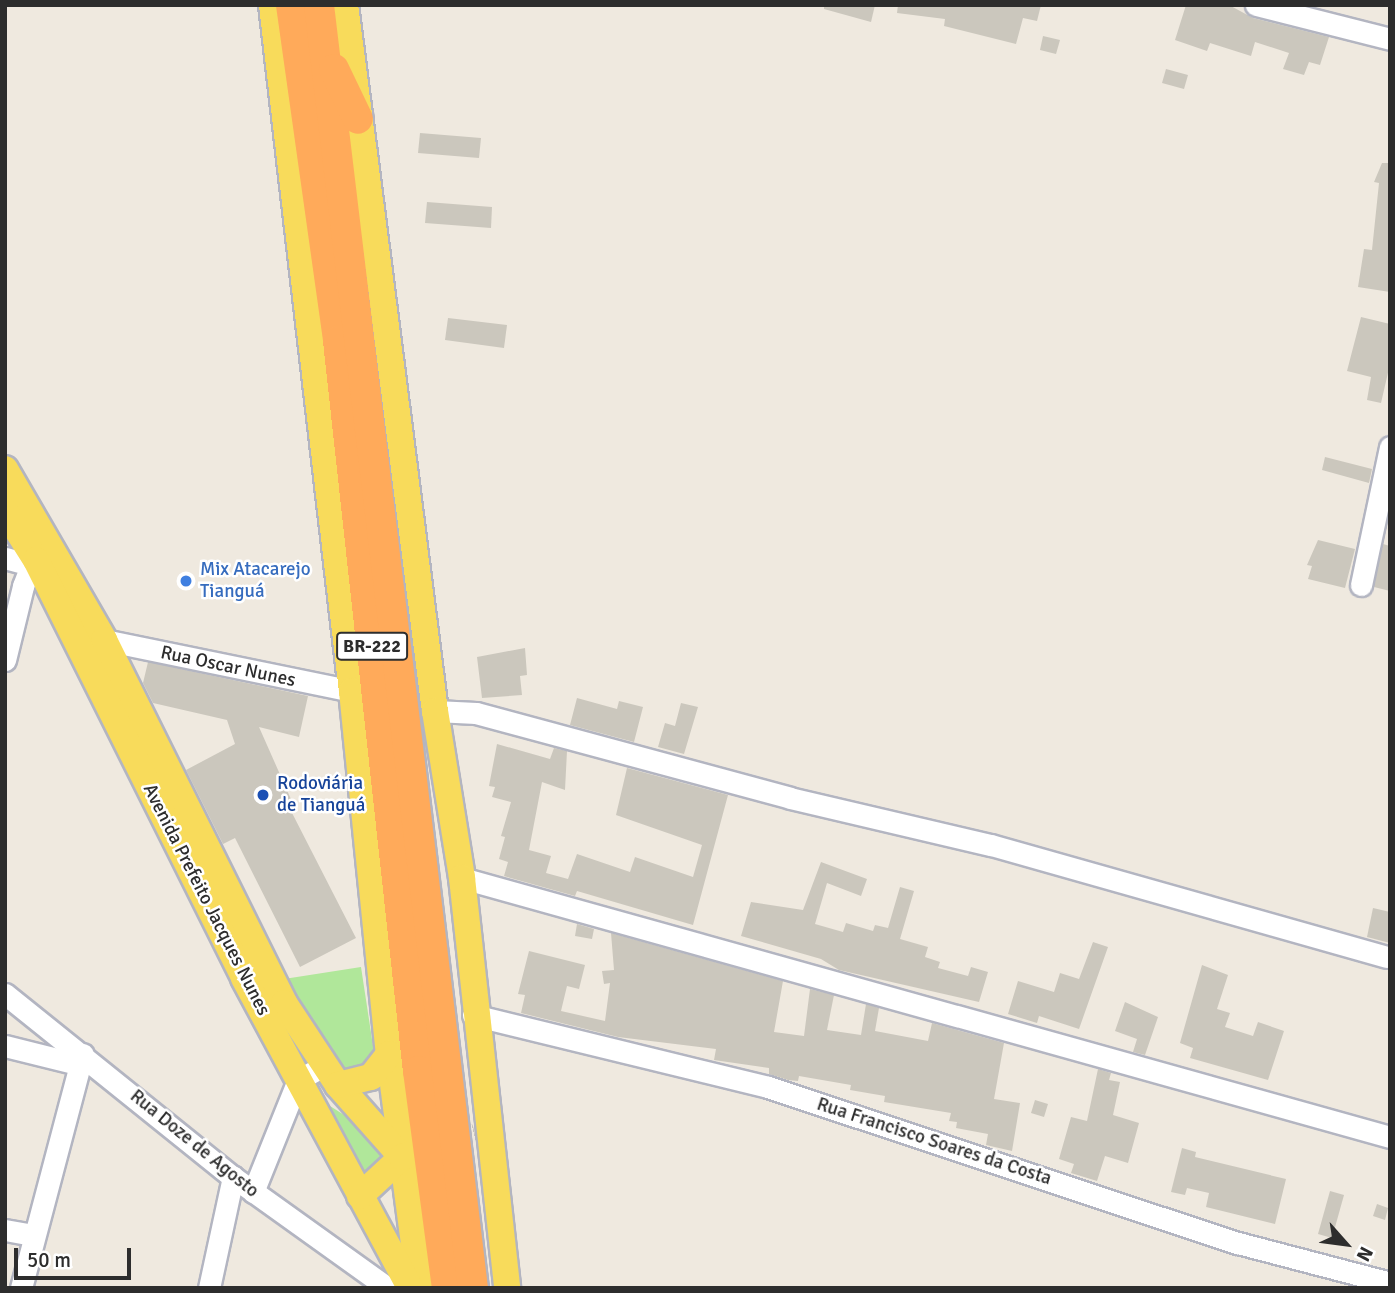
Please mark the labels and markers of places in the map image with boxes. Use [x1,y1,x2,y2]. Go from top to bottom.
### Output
place label: Mix Atacarejo Tianguá [200,559,311,603]
marker: Mix Atacarejo Tianguá [178,573,194,589]
place label: Rodoviária de Tianguá [277,773,365,817]
marker: Rodoviária de Tianguá [255,787,271,803]

